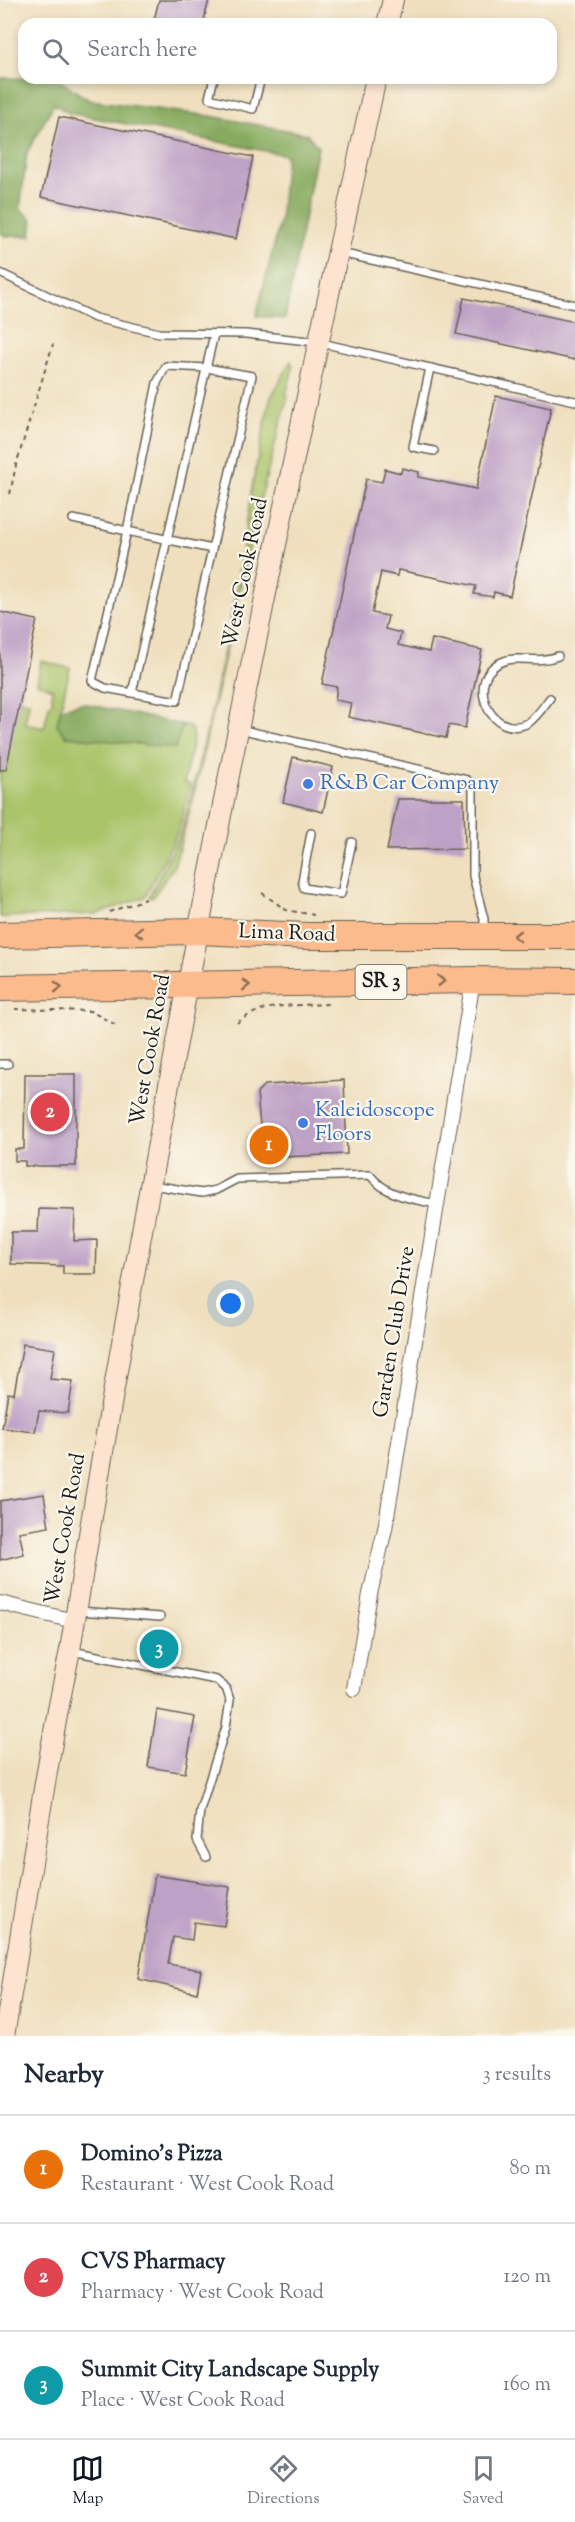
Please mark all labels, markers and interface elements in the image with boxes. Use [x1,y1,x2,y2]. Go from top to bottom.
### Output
search box [18,18,557,84]
icon: search [39,35,72,68]
text: Search here [87,35,197,67]
street label: West Cook Road [215,495,277,651]
place label: R&B Car Company [320,769,500,799]
marker: R&B Car Company [301,777,315,791]
street label: Lima Road [238,917,336,951]
one-way arrow [135,926,144,939]
one-way arrow [512,930,521,942]
road number: SR 3 [356,965,406,999]
street label: West Cook Road [123,972,179,1128]
one-way arrow [436,975,445,987]
one-way arrow [242,979,251,991]
one-way arrow [54,980,63,993]
pin: 2 [31,1090,70,1134]
place label: Kaleidoscope Floors [315,1096,435,1150]
marker: Kaleidoscope Floors [296,1116,310,1130]
pin: 1 [250,1122,288,1168]
street label: Garden Club Drive [367,1244,423,1420]
your location [216,1289,245,1318]
street label: West Cook Road [38,1451,94,1607]
pin: 3 [140,1626,178,1672]
text: Nearby [24,2057,104,2094]
text: 3 results [482,2061,551,2090]
text: Domino's Pizza [81,2139,223,2171]
text: 1 [40,2155,47,2184]
text: 80 m [510,2155,551,2184]
text: Restaurant · West Cook Road [81,2171,334,2200]
text: CVS Pharmacy [81,2247,225,2279]
text: 2 [39,2263,48,2292]
text: 120 m [503,2263,551,2292]
text: Pharmacy · West Cook Road [81,2279,324,2308]
text: Summit City Landscape Supply [81,2355,379,2387]
text: 3 [39,2371,48,2400]
text: 160 m [503,2371,551,2400]
text: Place · West Cook Road [81,2387,285,2416]
tab: Map [71,2452,104,2511]
tab: Directions [247,2452,320,2511]
tab: Saved [462,2452,504,2511]

